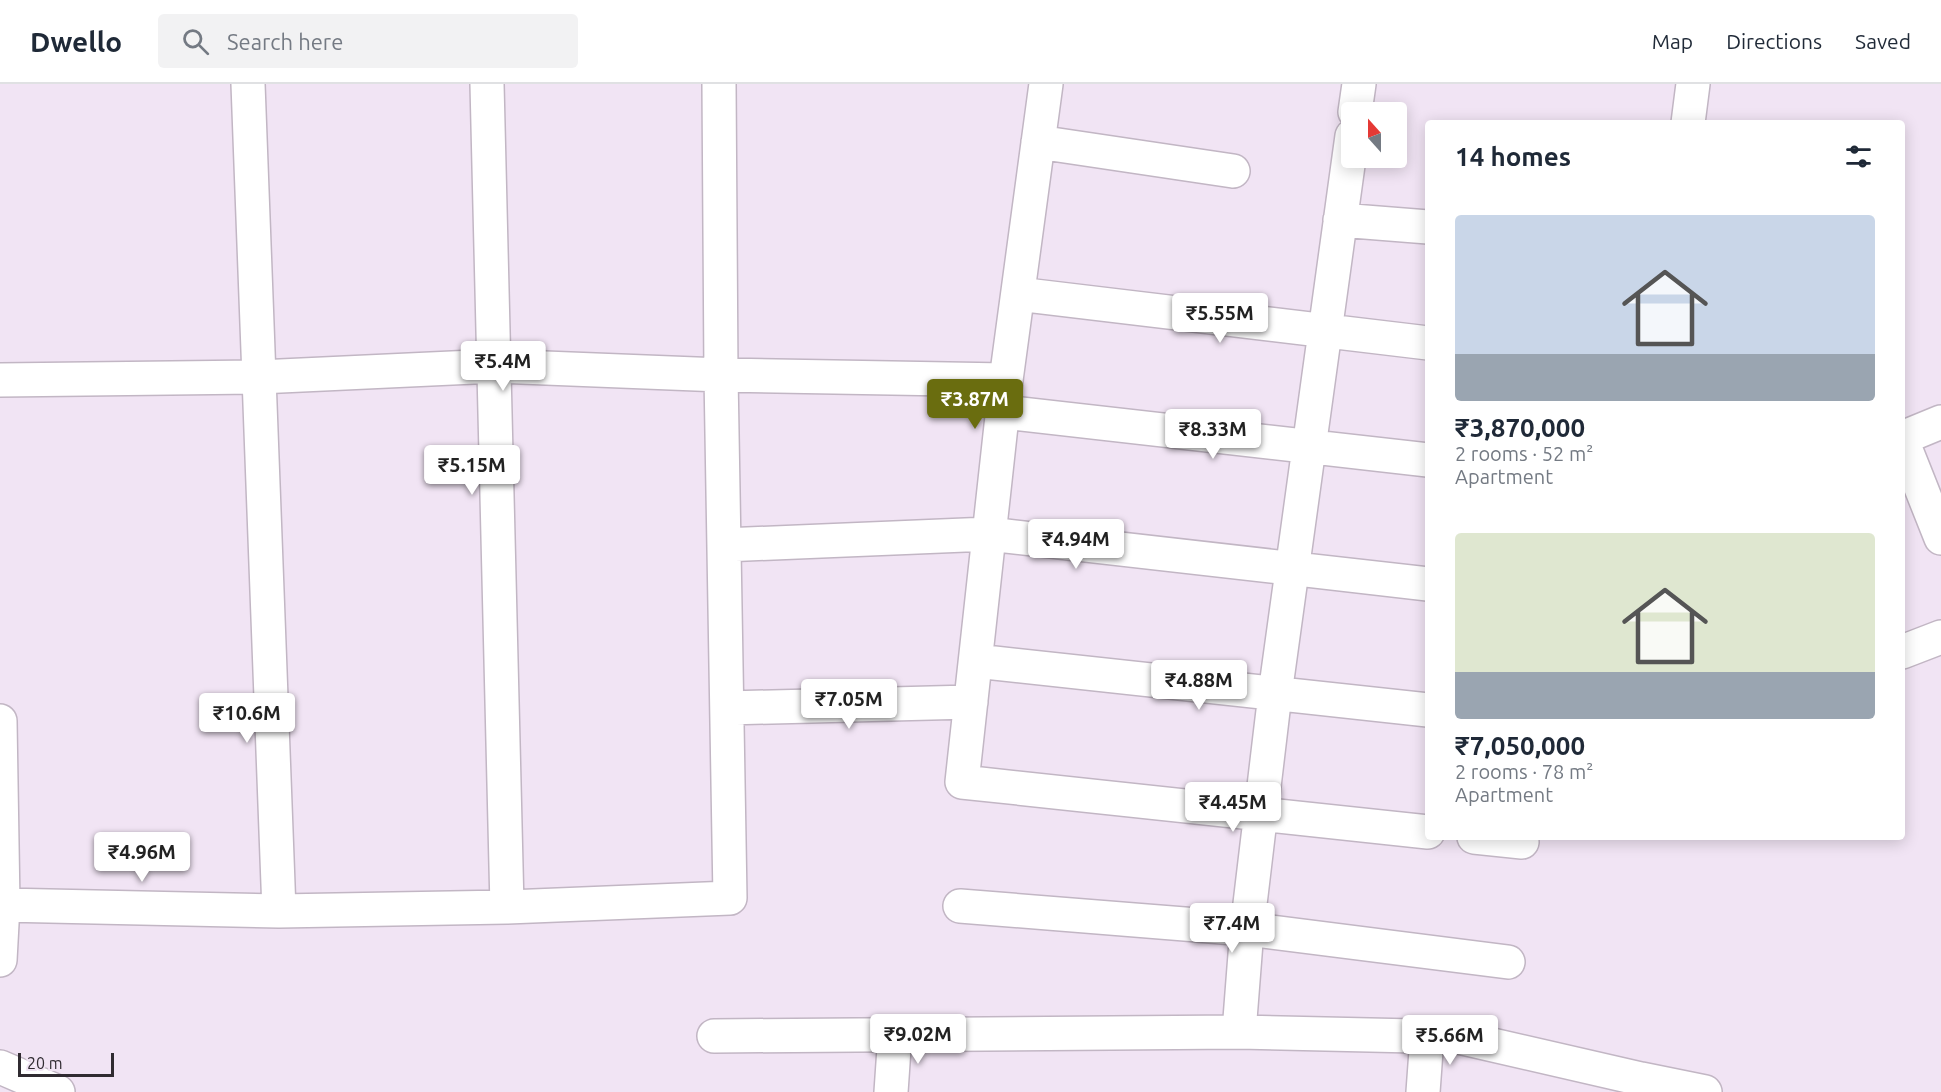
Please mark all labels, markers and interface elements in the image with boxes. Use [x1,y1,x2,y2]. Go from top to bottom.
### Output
search box [158,14,578,68]
icon: search [179,25,212,58]
text: Dwello [30,26,122,57]
text: Search here [227,29,343,54]
text: Map [1652,29,1693,53]
text: Directions [1726,29,1822,53]
text: Saved [1855,29,1911,53]
north arrow [1341,102,1407,168]
map controls [1341,102,1407,168]
icon: filters [1842,140,1875,173]
text: 14 homes [1455,142,1571,171]
icon: home [1611,254,1719,362]
pin: ₹5.55M [1171,293,1269,344]
text: ₹5.55M [1186,301,1254,324]
pin: ₹5.4M [461,341,545,392]
text: ₹5.4M [475,349,531,372]
pin: ₹3.87M [926,379,1024,430]
text: ₹3.87M [941,387,1009,410]
pin: ₹8.33M [1164,409,1262,460]
text: ₹3,870,000 [1455,413,1585,442]
text: ₹8.33M [1179,417,1247,440]
text: 2 rooms · 52 m² [1455,442,1593,465]
pin: ₹5.15M [423,445,521,496]
text: ₹5.15M [438,453,506,476]
text: Apartment [1455,465,1553,488]
pin: ₹4.94M [1027,519,1125,570]
text: ₹4.94M [1042,527,1110,550]
icon: home [1611,572,1719,680]
pin: ₹4.88M [1150,660,1248,711]
text: ₹4.88M [1165,668,1233,691]
pin: ₹7.05M [800,679,898,730]
text: ₹7.05M [815,687,883,710]
pin: ₹10.6M [198,693,296,744]
text: ₹10.6M [213,701,281,724]
text: ₹7,050,000 [1455,731,1585,760]
text: 2 rooms · 78 m² [1455,760,1593,783]
pin: ₹4.45M [1184,782,1282,833]
text: Apartment [1455,783,1553,806]
text: ₹4.45M [1199,790,1267,813]
pin: ₹4.96M [93,832,191,883]
text: ₹4.96M [108,840,176,863]
pin: ₹7.4M [1190,903,1274,954]
text: ₹7.4M [1204,911,1260,934]
pin: ₹9.02M [869,1014,967,1065]
pin: ₹5.66M [1401,1015,1499,1066]
text: ₹9.02M [884,1022,952,1045]
text: ₹5.66M [1416,1023,1484,1046]
scale bar [18,1050,114,1078]
text: 20 m [27,1054,63,1072]

